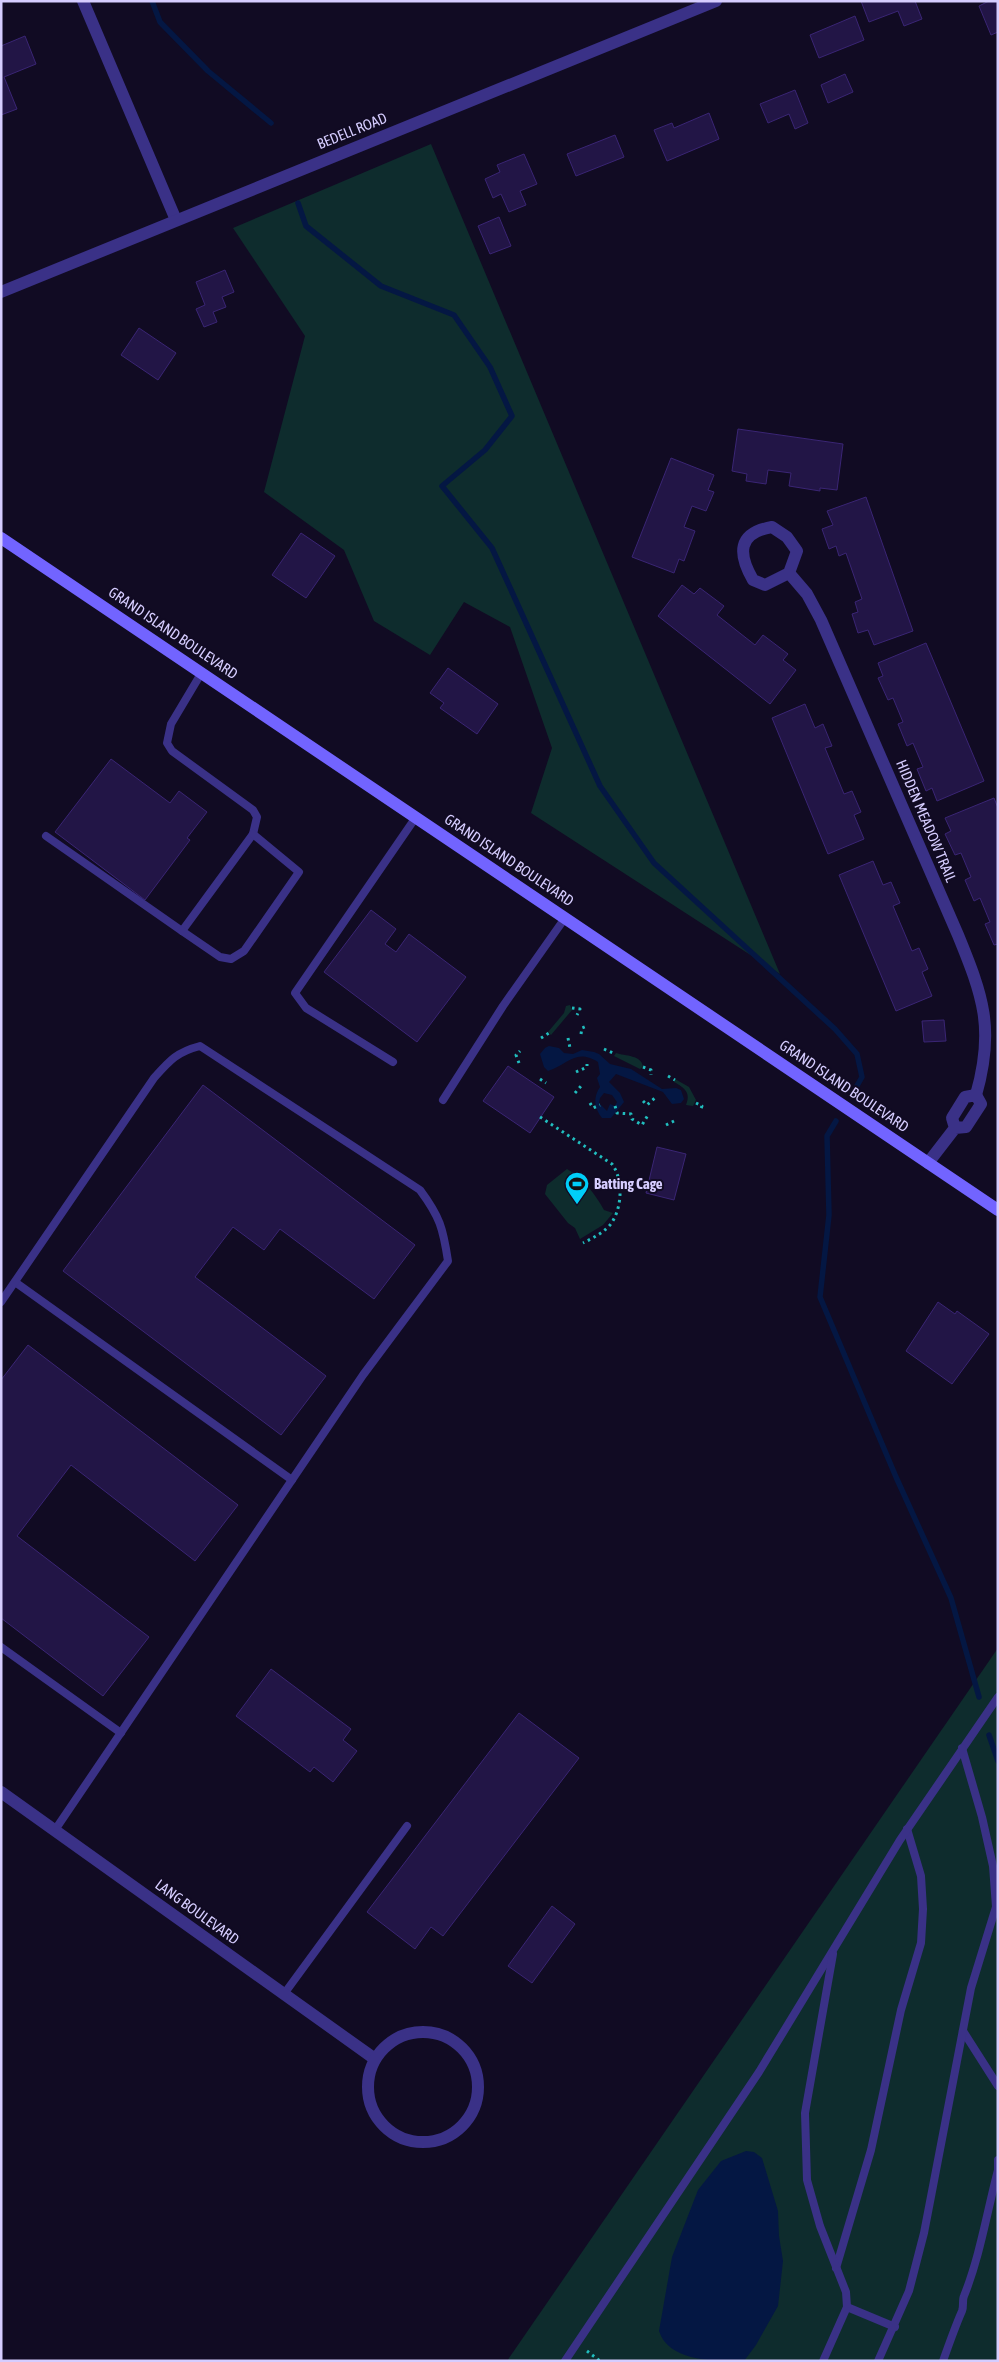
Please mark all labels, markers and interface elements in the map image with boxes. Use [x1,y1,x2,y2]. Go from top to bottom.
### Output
street label: BEDELL ROAD [314,109,389,152]
street label: GRAND ISLAND BOULEVARD [106,583,241,682]
street label: HIDDEN MEADOW TRAIL [893,757,960,885]
street label: GRAND ISLAND BOULEVARD [442,810,577,909]
street label: GRAND ISLAND BOULEVARD [777,1036,912,1135]
sports icon: Batting Cage [564,1171,590,1205]
place label: Batting Cage [594,1175,663,1192]
street label: LANG BOULEVARD [152,1876,242,1948]

